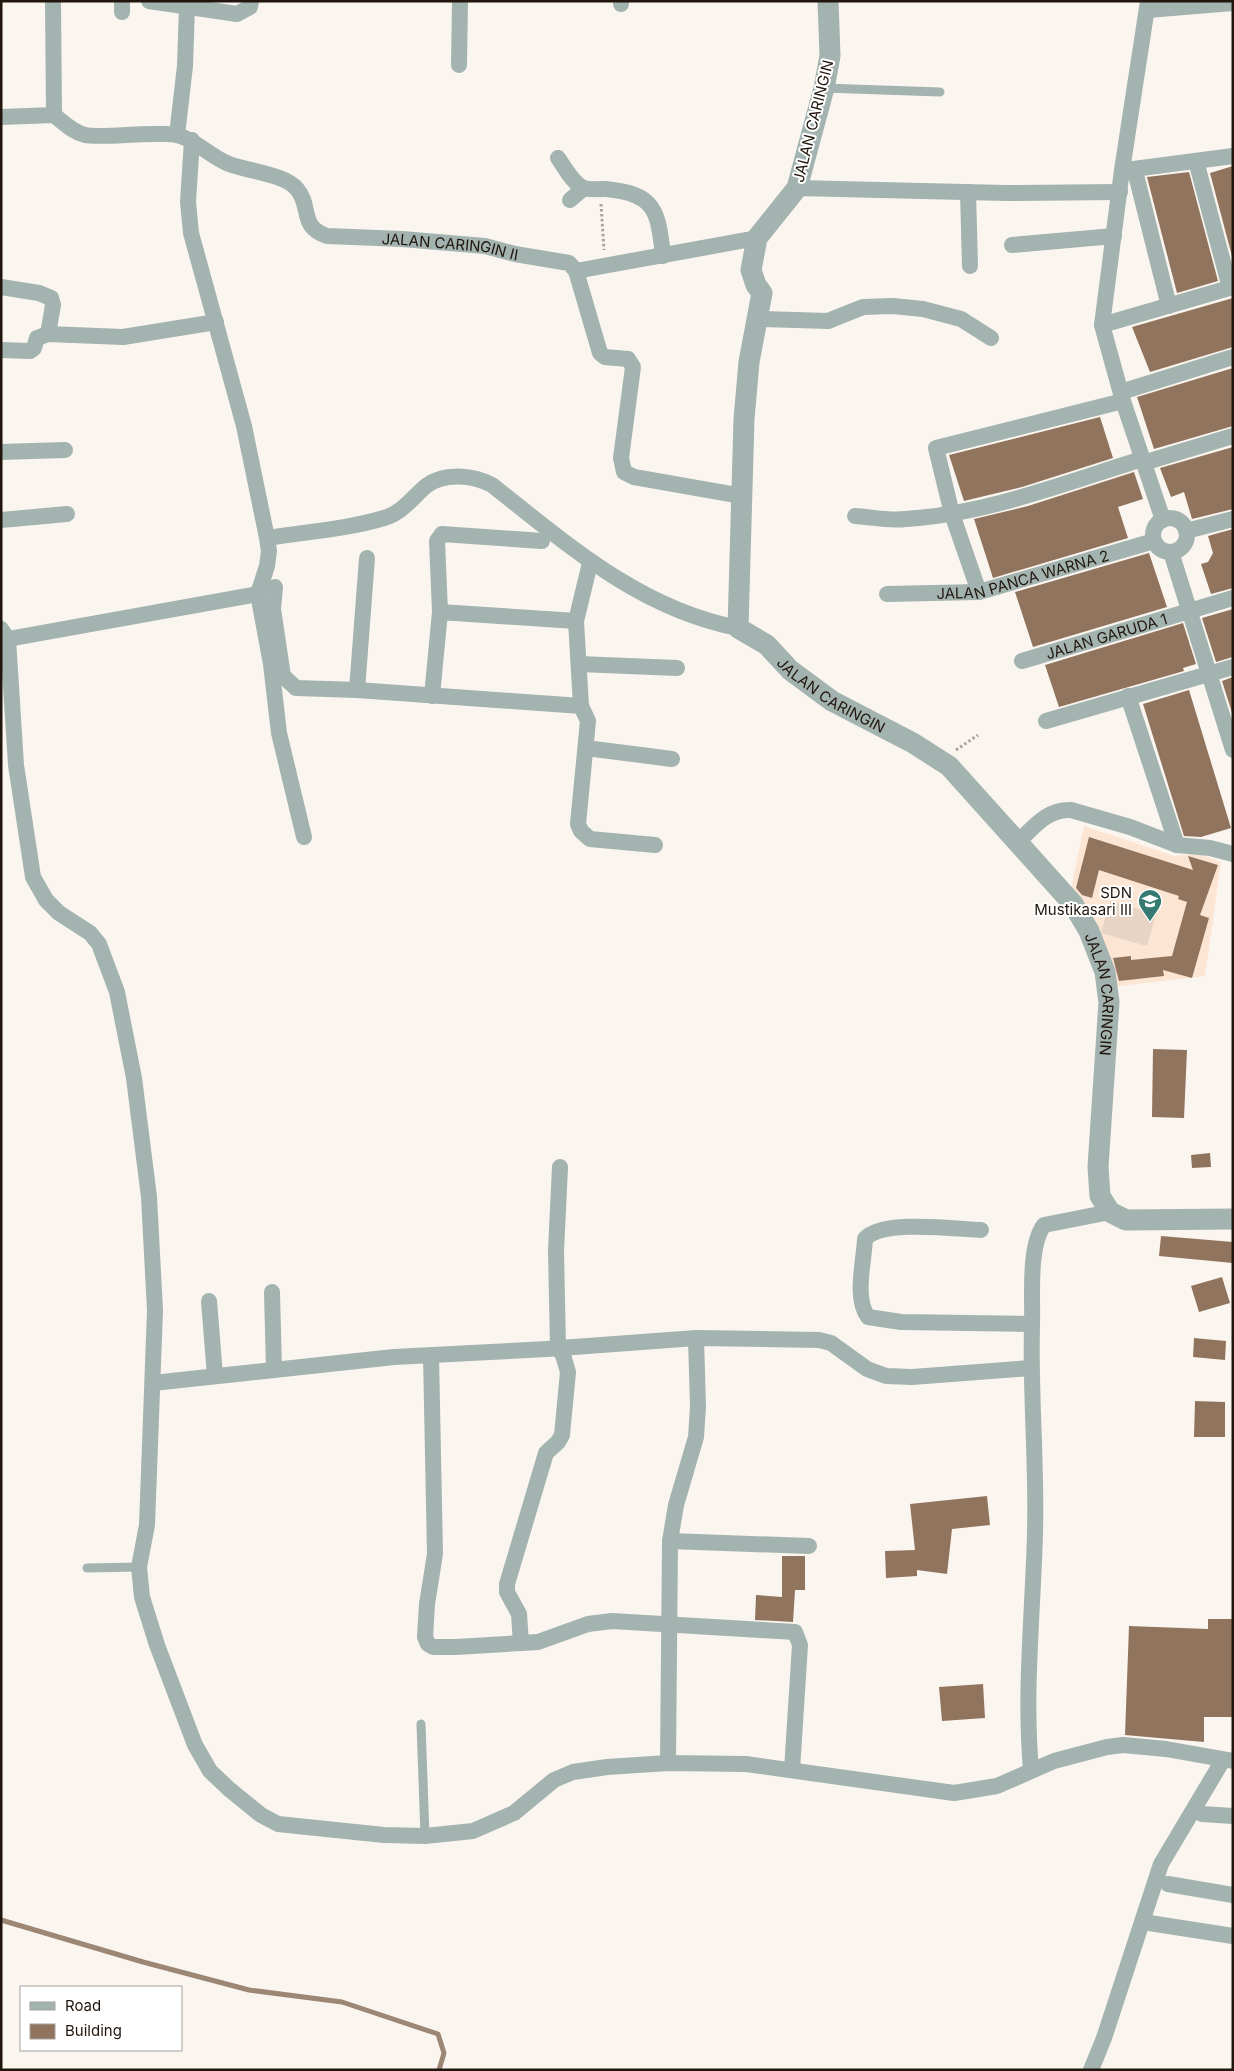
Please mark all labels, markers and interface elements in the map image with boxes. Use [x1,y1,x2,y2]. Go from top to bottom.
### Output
street label: JALAN CARINGIN [789,58,837,184]
street label: JALAN CARINGIN II [381,229,520,264]
street label: JALAN PANCA WARNA 2 [936,545,1111,603]
street label: JALAN GARUDA 1 [1043,609,1169,663]
street label: JALAN CARINGIN [773,653,889,737]
place label: SDN Mustikasari III [1034,883,1132,919]
school or university icon: SDN Mustikasari III [1137,888,1163,922]
street label: JALAN CARINGIN [1081,930,1119,1056]
legend [20,1986,182,2051]
text: Road [65,1996,101,2015]
text: Building [65,2021,122,2040]

